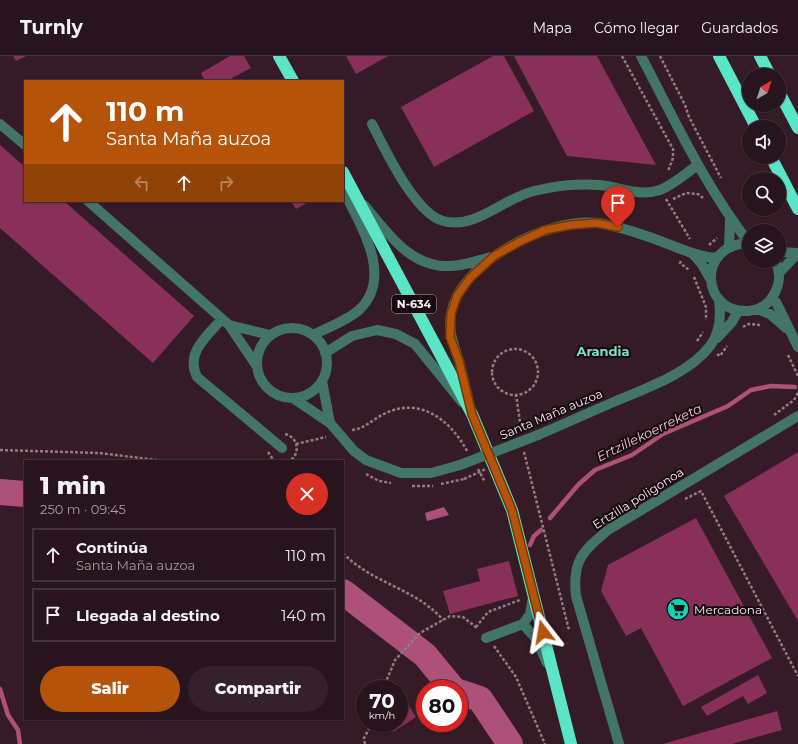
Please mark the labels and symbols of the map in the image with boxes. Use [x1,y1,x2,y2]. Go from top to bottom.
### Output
north arrow [742,68,786,112]
pin [601,186,635,227]
road number: N-634 [392,295,436,313]
district label: Arandia [575,343,630,359]
street label: Santa Maña auzoa [497,386,605,442]
water label: Ertzillekoerreketa [594,400,704,464]
street label: Ertzilla poligonoa [590,464,686,532]
supermarket icon: Mercadona [665,596,691,622]
place label: Mercadona [694,602,762,617]
position arrow [522,611,564,653]
speed limit sign: 80 [416,680,468,732]

